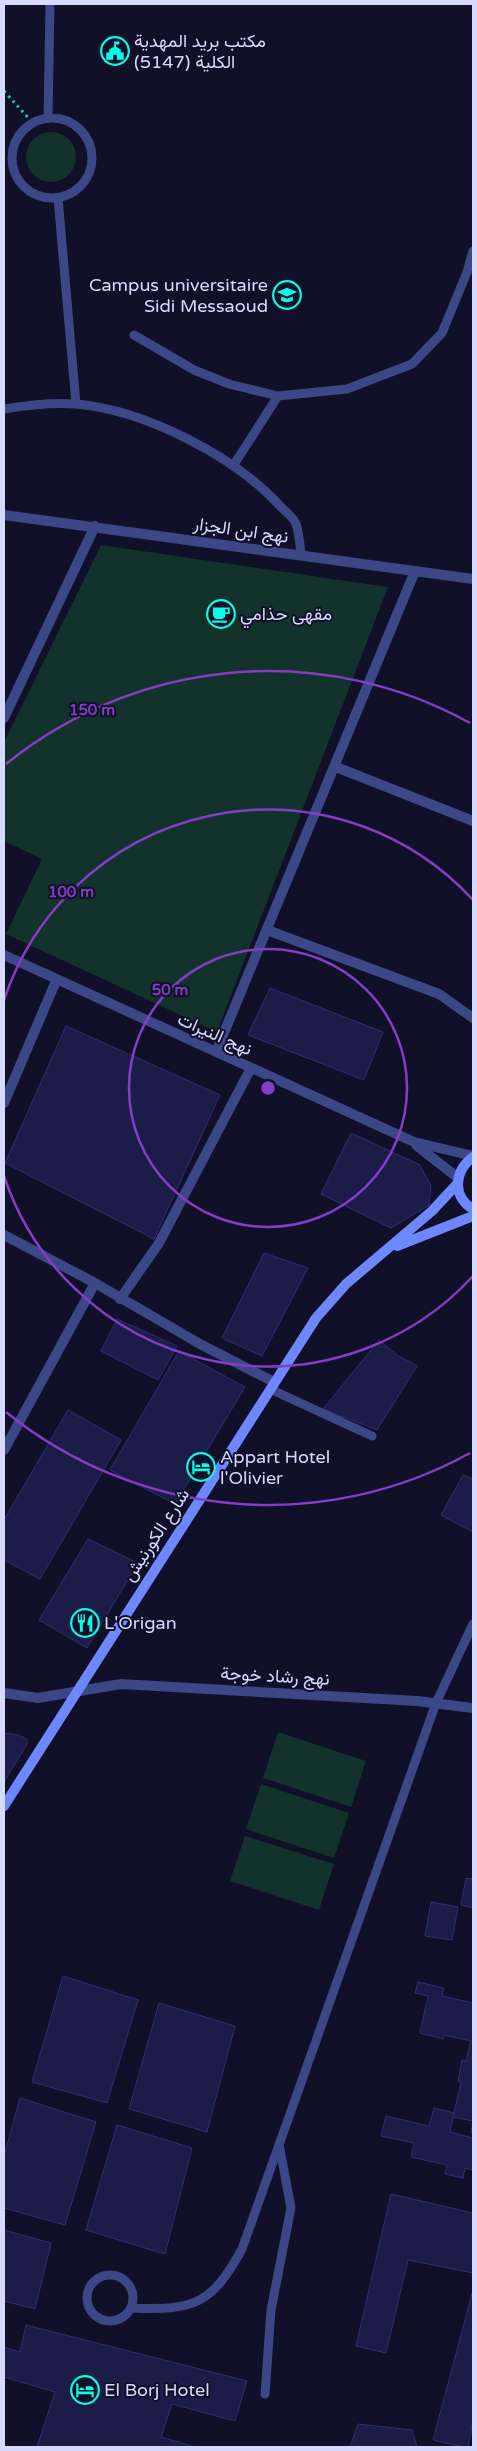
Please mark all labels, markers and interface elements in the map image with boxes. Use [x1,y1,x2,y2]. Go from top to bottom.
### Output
place label: مكتب بريد المهدية الكلية (5147) [134,30,266,73]
public building icon: مكتب بريد المهدية الكلية (5147) [100,36,130,66]
place label: Campus universitaire Sidi Messaoud [89,274,268,317]
school or university icon: Campus universitaire Sidi Messaoud [272,280,302,310]
street label: نهج ابن الجزار [191,512,290,549]
cafe icon: مقهى حذامي [206,599,236,629]
place label: مقهى حذامي [240,603,332,629]
text: 150 m [69,701,115,719]
text: 100 m [48,883,94,901]
text: 50 m [152,981,188,999]
street label: نهج النيرات [174,1008,256,1061]
centre of rings [259,1079,277,1097]
place label: Appart Hotel l'Olivier [220,1446,330,1489]
hotel icon: Appart Hotel l'Olivier [186,1452,216,1482]
street label: شارع الكورنيش [118,1484,195,1586]
restaurant icon: L'Origan [70,1608,100,1638]
place label: L'Origan [104,1612,177,1634]
street label: نهج رشاد خوجة [220,1662,330,1691]
hotel icon: El Borj Hotel [70,2375,100,2405]
place label: El Borj Hotel [104,2379,210,2401]

